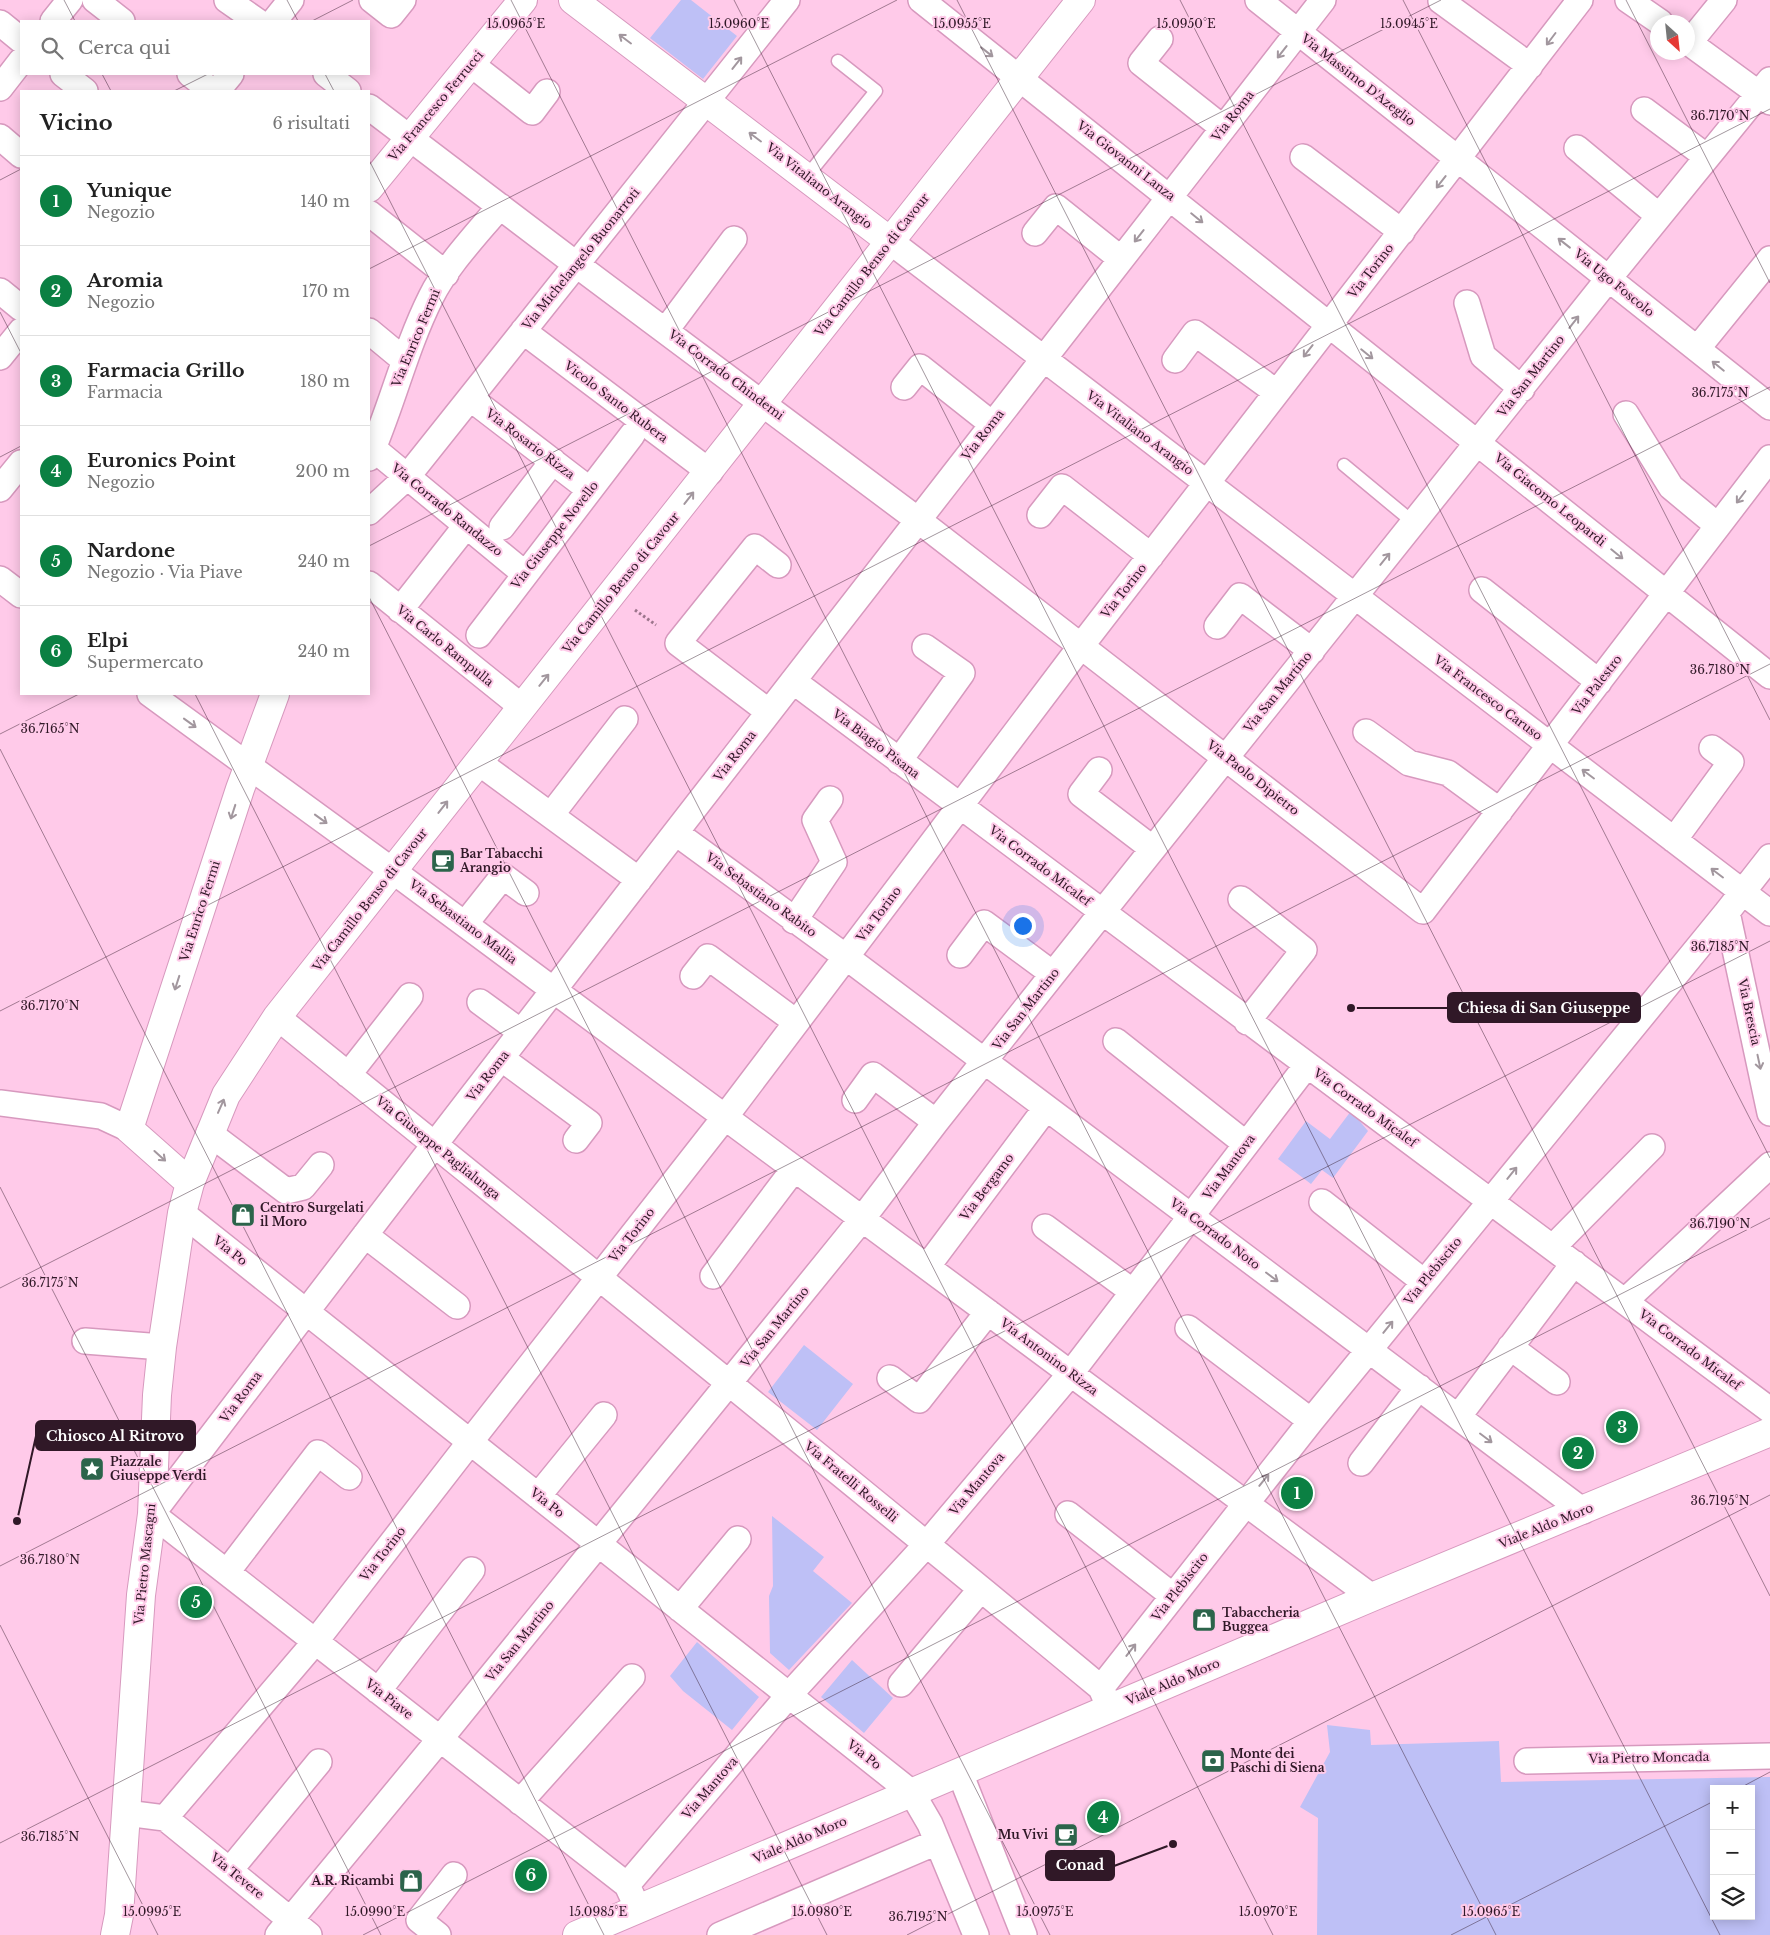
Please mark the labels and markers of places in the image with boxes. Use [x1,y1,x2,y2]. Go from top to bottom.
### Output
place label: Bar Tabacchi Arangio [459,846,544,875]
cafe icon: Bar Tabacchi Arangio [430,848,456,874]
callout: Chiesa di San Giuseppe [1448,993,1640,1022]
place label: Centro Surgelati il Moro [260,1200,365,1229]
shop icon: Centro Surgelati il Moro [230,1202,256,1228]
pin: 3 [1606,1408,1638,1446]
callout: Chiosco Al Ritrovo [36,1421,195,1450]
pin: 2 [1562,1434,1594,1472]
place label: Piazzale Giuseppe Verdi [110,1454,207,1483]
place icon: Piazzale Giuseppe Verdi [79,1456,105,1482]
pin: 1 [1281,1474,1313,1512]
pin: 5 [180,1583,212,1621]
place label: Tabaccheria Buggea [1222,1605,1300,1634]
shop icon: Tabaccheria Buggea [1191,1607,1217,1633]
place label: Monte dei Paschi di Siena [1230,1746,1325,1775]
bank icon: Monte dei Paschi di Siena [1200,1748,1226,1774]
pin: 4 [1087,1798,1119,1836]
cafe icon: Mu Vivi [1053,1822,1079,1848]
place label: Mu Vivi [998,1827,1049,1842]
callout: Conad [1046,1851,1114,1880]
pin: 6 [515,1856,547,1894]
shop icon: A.R. Ricambi [398,1868,424,1894]
place label: A.R. Ricambi [310,1873,395,1888]

